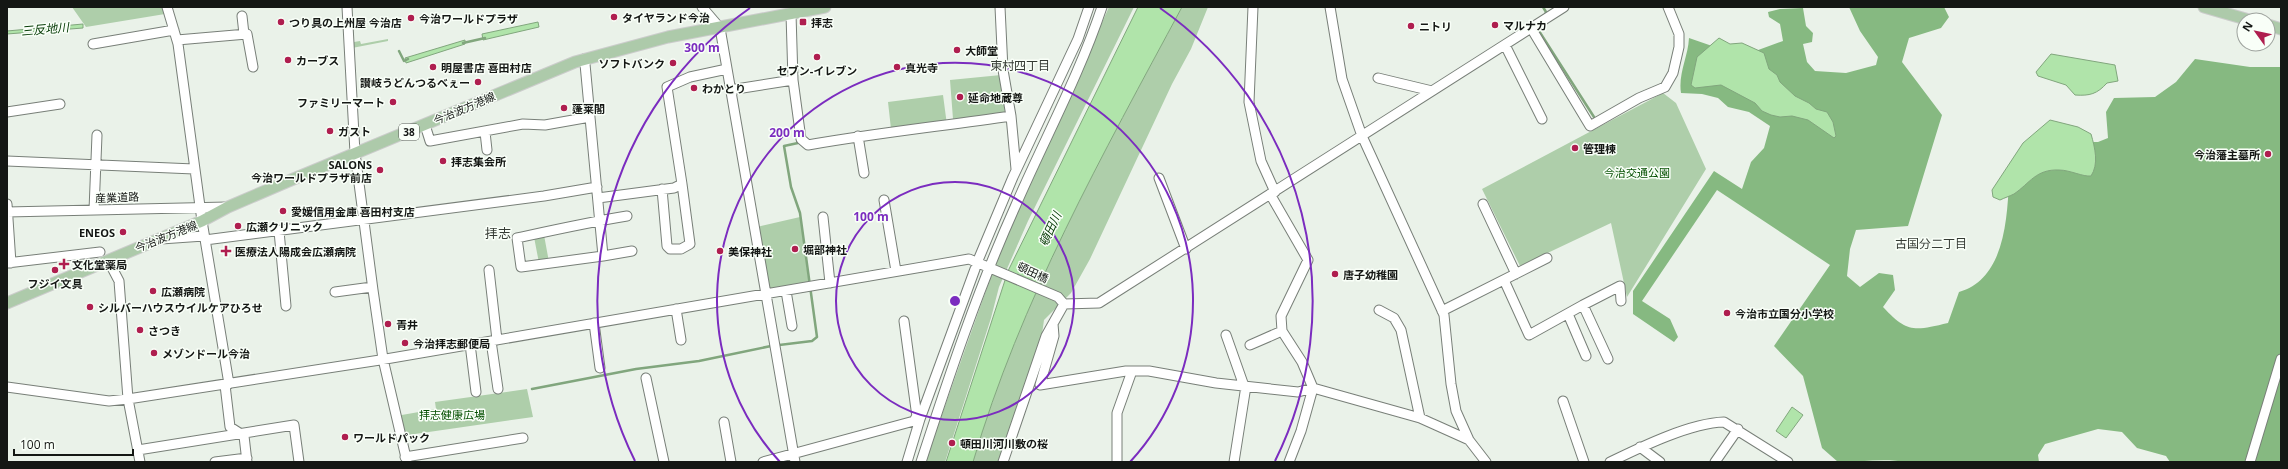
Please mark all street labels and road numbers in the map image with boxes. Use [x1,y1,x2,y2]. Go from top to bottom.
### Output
street label: 今治波方港線 [431,88,497,128]
road number: 38 [399,124,419,140]
street label: 産業道路 [95,189,139,205]
street label: 今治波方港線 [133,217,199,255]
street label: 頓田橋 [1015,258,1051,286]

